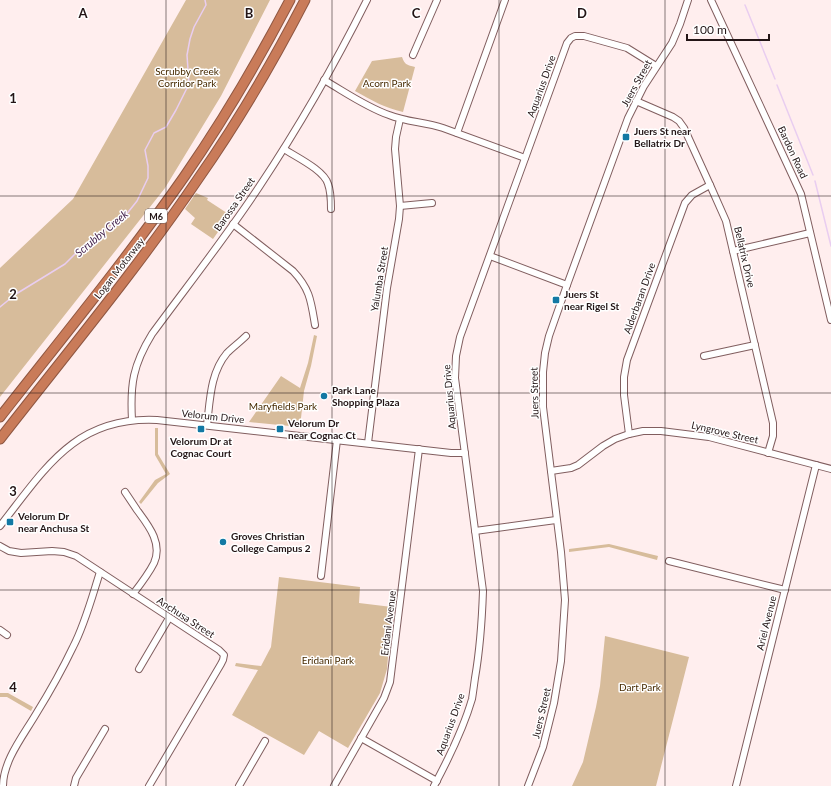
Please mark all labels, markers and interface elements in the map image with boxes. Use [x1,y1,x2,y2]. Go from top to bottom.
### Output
text: A [77,5,88,21]
text: B [245,5,254,21]
text: C [412,5,421,21]
text: D [577,5,587,21]
scale bar [687,16,769,42]
text: 100 m [693,22,727,37]
street label: Aquarius Drive [524,53,558,119]
street label: Juers Street [618,57,654,109]
park label: Scrubby Creek Corridor Park [155,65,220,89]
park label: Acorn Park [363,77,412,89]
text: 1 [9,90,17,106]
street label: Bardon Road [776,124,810,180]
place label: Juers St near Bellatrix Dr [634,125,691,149]
marker: Juers St near Bellatrix Dr [621,132,631,142]
street label: Barossa Street [211,174,257,233]
water label: Scrubby Creek [72,207,131,259]
road number: M6 [145,209,167,223]
street label: Bellatrix Drive [732,225,758,289]
street label: Logan Motorway [91,234,147,301]
street label: Yalumba Street [368,245,390,312]
street label: Alderbaran Drive [621,261,657,335]
text: 2 [9,286,17,302]
place label: Juers St near Rigel St [564,288,620,312]
marker: Juers St near Rigel St [551,295,561,305]
street label: Aquarius Drive [440,364,458,430]
street label: Juers Street [528,367,540,419]
place label: Park Lane Shopping Plaza [332,384,399,408]
marker: Park Lane Shopping Plaza [319,391,329,401]
park label: Maryfields Park [249,400,318,412]
street label: Velorum Drive [181,407,245,425]
place label: Velorum Dr near Cognac Ct [287,417,356,441]
street label: Lyngrove Street [690,418,760,446]
marker: Velorum Dr at Cognac Court [196,424,206,434]
marker: Velorum Dr near Cognac Ct [275,424,285,434]
place label: Velorum Dr at Cognac Court [169,435,232,459]
text: 3 [9,483,17,499]
place label: Velorum Dr near Anchusa St [17,510,90,534]
marker: Velorum Dr near Anchusa St [5,517,15,527]
place label: Groves Christian College Campus 2 [231,530,311,554]
marker: Groves Christian College Campus 2 [218,537,228,547]
street label: Eridani Avenue [378,590,398,656]
street label: Anchusa Street [155,594,217,640]
street label: Ariel Avenue [753,594,779,652]
park label: Eridani Park [302,654,355,666]
text: 4 [9,679,17,695]
park label: Dart Park [619,681,662,693]
street label: Juers Street [529,686,553,740]
street label: Aquarius Drive [433,691,467,757]

